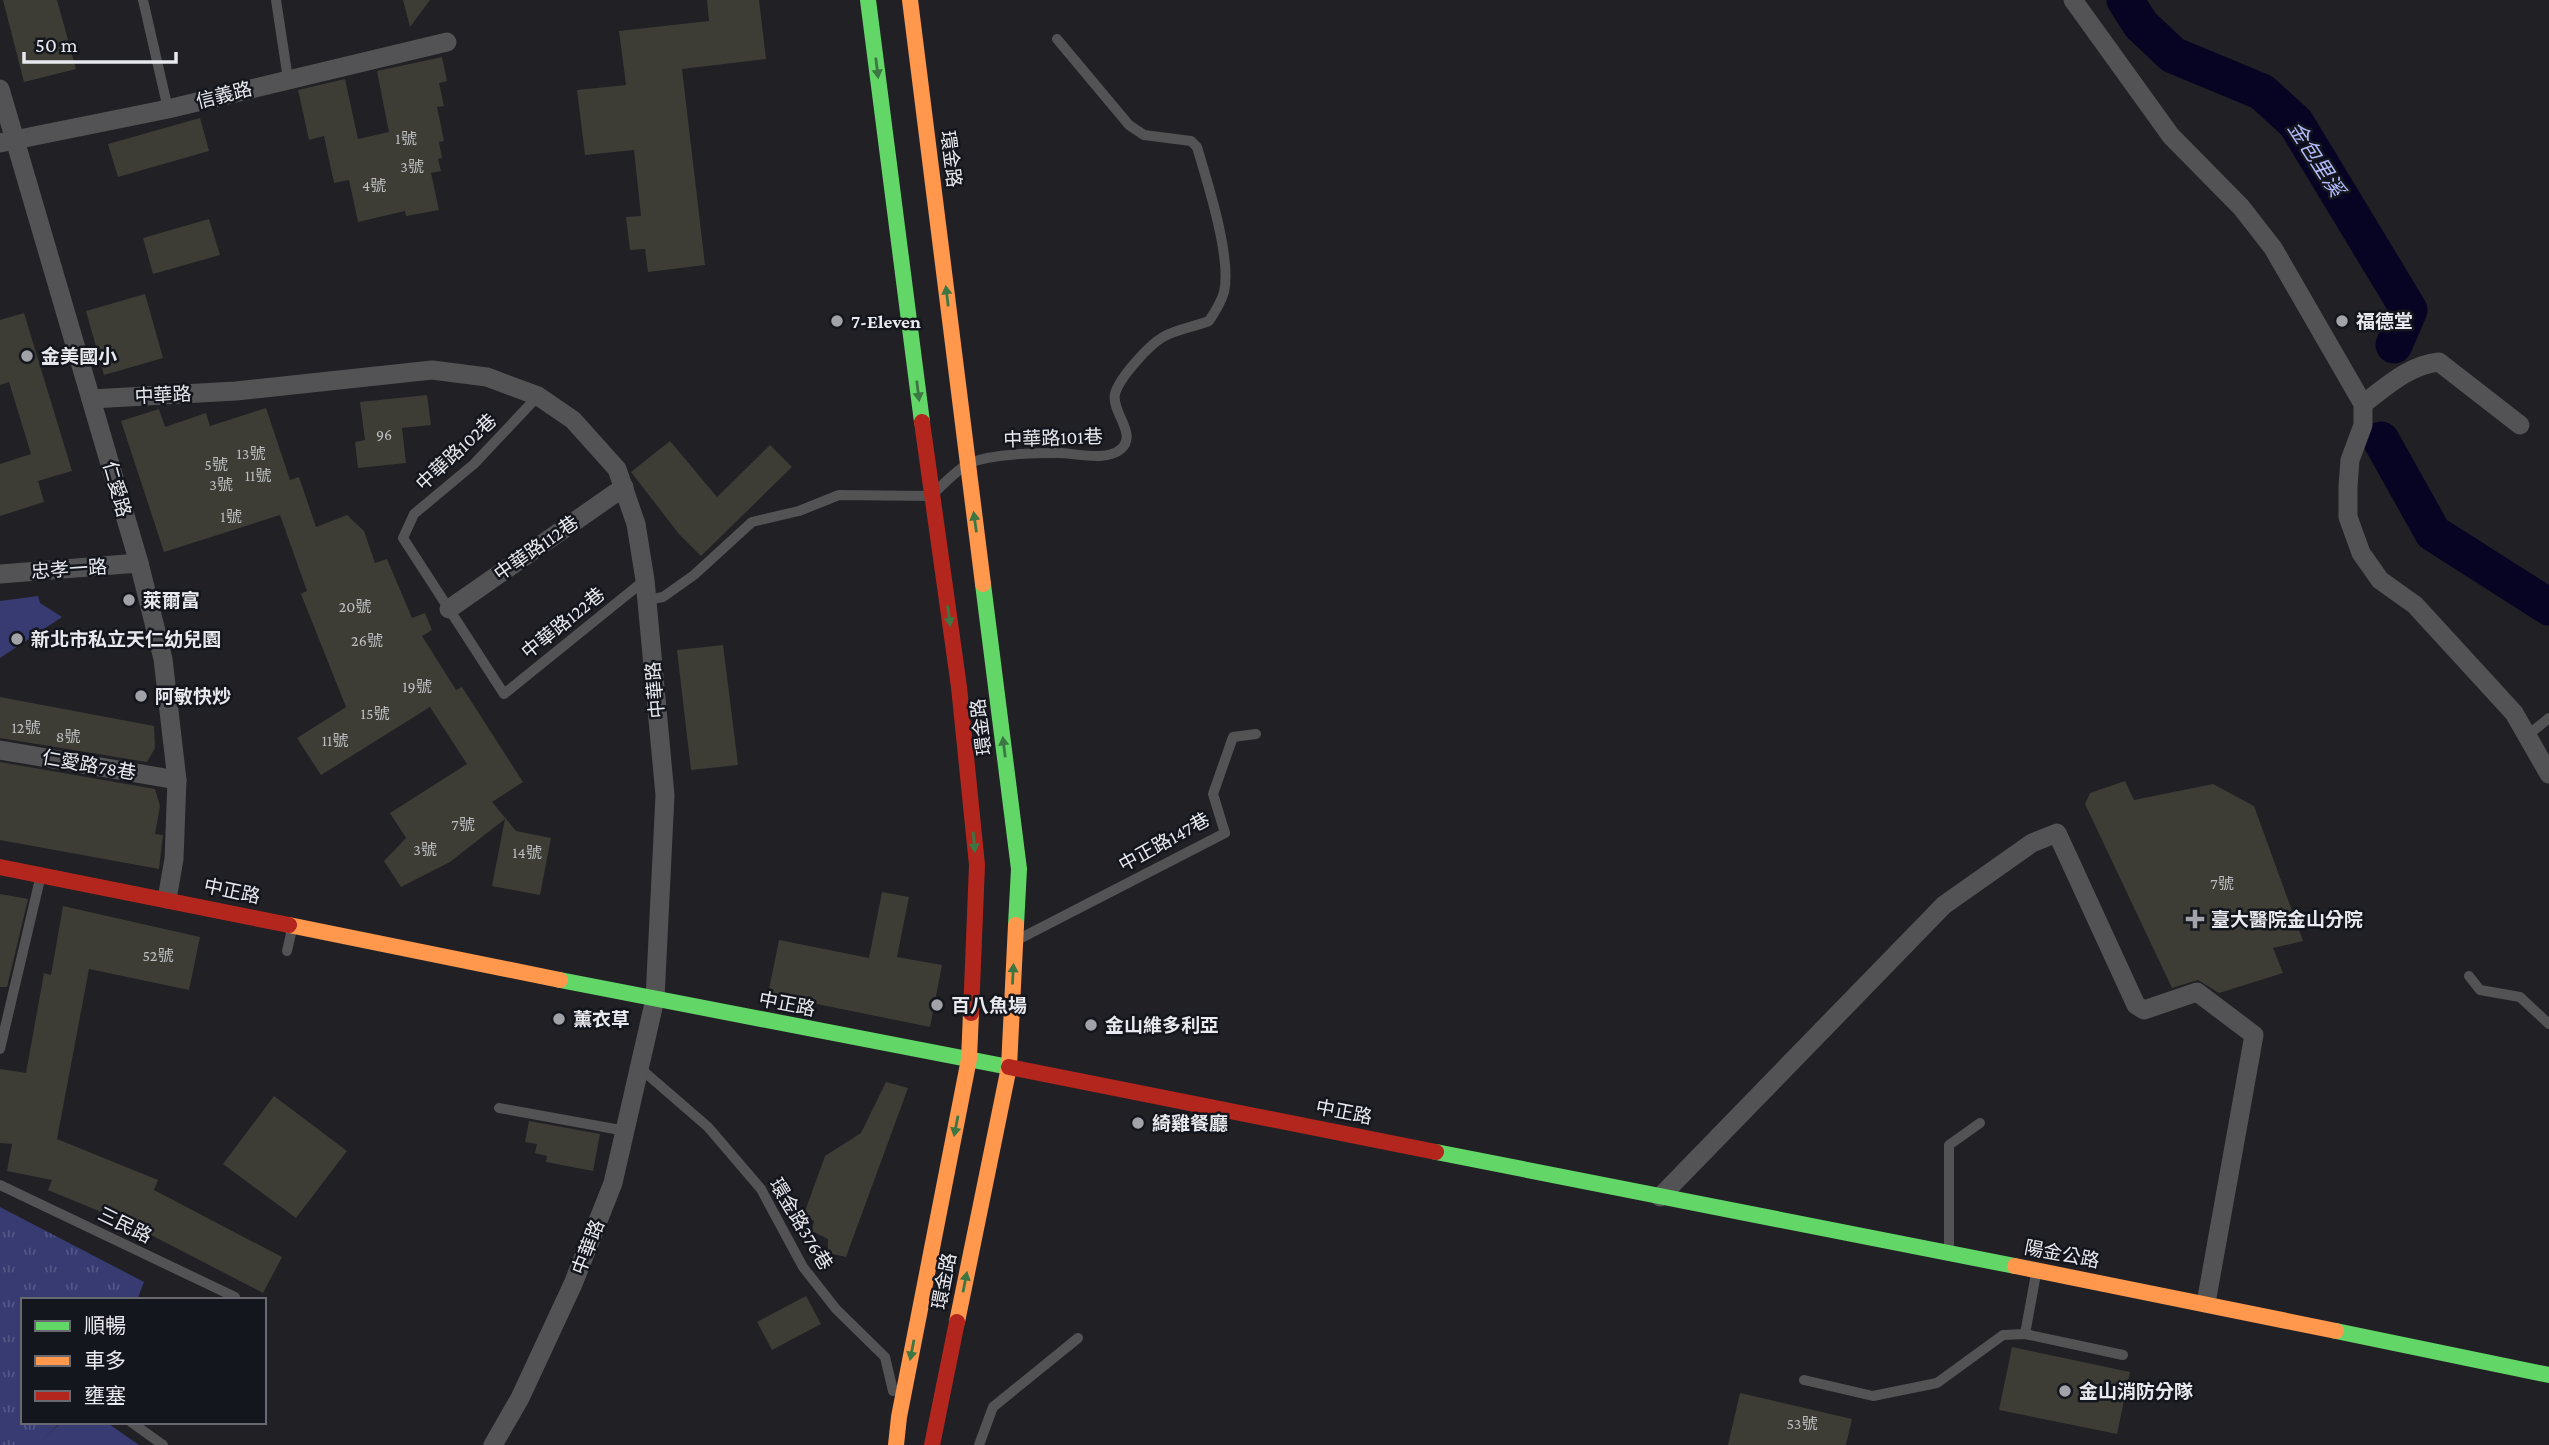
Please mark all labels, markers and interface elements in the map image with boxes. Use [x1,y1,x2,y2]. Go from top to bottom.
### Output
scale bar [24,21,177,65]
text: 50 m [35,33,78,57]
one-way arrow [871,57,882,79]
street label: 信義路 [194,78,254,112]
water label: 金包里溪 [2283,117,2351,203]
street label: 環金路 [937,129,965,189]
house number: 1號 [395,130,417,147]
house number: 3號 [400,158,424,175]
house number: 4號 [362,177,386,194]
one-way arrow [941,285,952,307]
place label: 7-Eleven [851,311,921,332]
place label: 福德堂 [2356,311,2413,332]
marker: 7-Eleven [829,313,845,329]
marker: 福德堂 [2334,313,2350,329]
place label: 金美國小 [41,346,117,367]
marker: 金美國小 [19,348,35,364]
one-way arrow [912,380,923,402]
street label: 中華路 [134,383,192,407]
street label: 中華路102巷 [412,410,500,494]
house number: 96 [376,426,392,443]
street label: 中華路101巷 [1003,426,1103,450]
house number: 13號 [237,445,265,462]
house number: 5號 [204,456,228,473]
street label: 仁愛路 [99,459,135,519]
house number: 11號 [245,467,271,484]
house number: 3號 [209,476,233,493]
house number: 1號 [220,508,242,525]
street label: 中華路112巷 [490,511,582,585]
one-way arrow [970,511,981,533]
street label: 忠孝一路 [30,556,108,582]
street label: 中華路122巷 [517,583,609,663]
place label: 萊爾富 [143,590,200,611]
marker: 萊爾富 [121,592,137,608]
house number: 20號 [339,598,371,615]
one-way arrow [944,605,955,627]
place label: 新北市私立天仁幼兒園 [31,629,221,650]
marker: 新北市私立天仁幼兒園 [9,631,25,647]
house number: 26號 [351,632,383,649]
street label: 中華路 [642,661,668,719]
house number: 19號 [402,678,432,695]
place label: 阿敏快炒 [155,686,231,707]
marker: 阿敏快炒 [133,688,149,704]
street label: 環金路 [967,697,995,757]
house number: 15號 [361,705,389,722]
house number: 12號 [12,719,40,736]
house number: 8號 [56,728,80,745]
house number: 11號 [322,732,348,749]
one-way arrow [999,736,1010,758]
street label: 仁愛路78巷 [40,746,138,784]
street label: 中正路147巷 [1115,809,1213,875]
house number: 7號 [451,816,475,833]
one-way arrow [969,831,980,853]
house number: 3號 [413,841,437,858]
house number: 14號 [512,844,542,861]
street label: 中正路 [202,875,262,907]
house number: 7號 [2210,875,2234,892]
marker: 臺大醫院金山分院 [2185,909,2205,929]
place label: 臺大醫院金山分院 [2211,909,2363,930]
house number: 52號 [143,947,173,964]
one-way arrow [1008,963,1019,985]
street label: 中正路 [757,988,817,1020]
place label: 百八魚場 [951,995,1027,1016]
marker: 百八魚場 [929,997,945,1013]
place label: 薰衣草 [573,1009,630,1030]
marker: 薰衣草 [551,1011,567,1027]
place label: 金山維多利亞 [1105,1015,1219,1036]
marker: 金山維多利亞 [1083,1017,1099,1033]
street label: 中正路 [1314,1096,1374,1128]
place label: 綺雞餐廳 [1152,1113,1228,1134]
one-way arrow [951,1115,962,1137]
marker: 綺雞餐廳 [1130,1115,1146,1131]
street label: 環金路376巷 [765,1174,837,1274]
street label: 三民路 [95,1203,155,1247]
street label: 中華路 [568,1217,608,1277]
street label: 陽金公路 [2023,1236,2101,1272]
street label: 環金路 [928,1251,960,1311]
one-way arrow [959,1271,970,1293]
legend [21,1298,266,1424]
text: 順暢 [84,1314,126,1338]
one-way arrow [907,1339,918,1361]
text: 車多 [84,1349,126,1373]
place label: 金山消防分隊 [2079,1381,2193,1402]
marker: 金山消防分隊 [2057,1383,2073,1399]
text: 壅塞 [84,1384,126,1408]
house number: 53號 [1787,1415,1817,1432]

